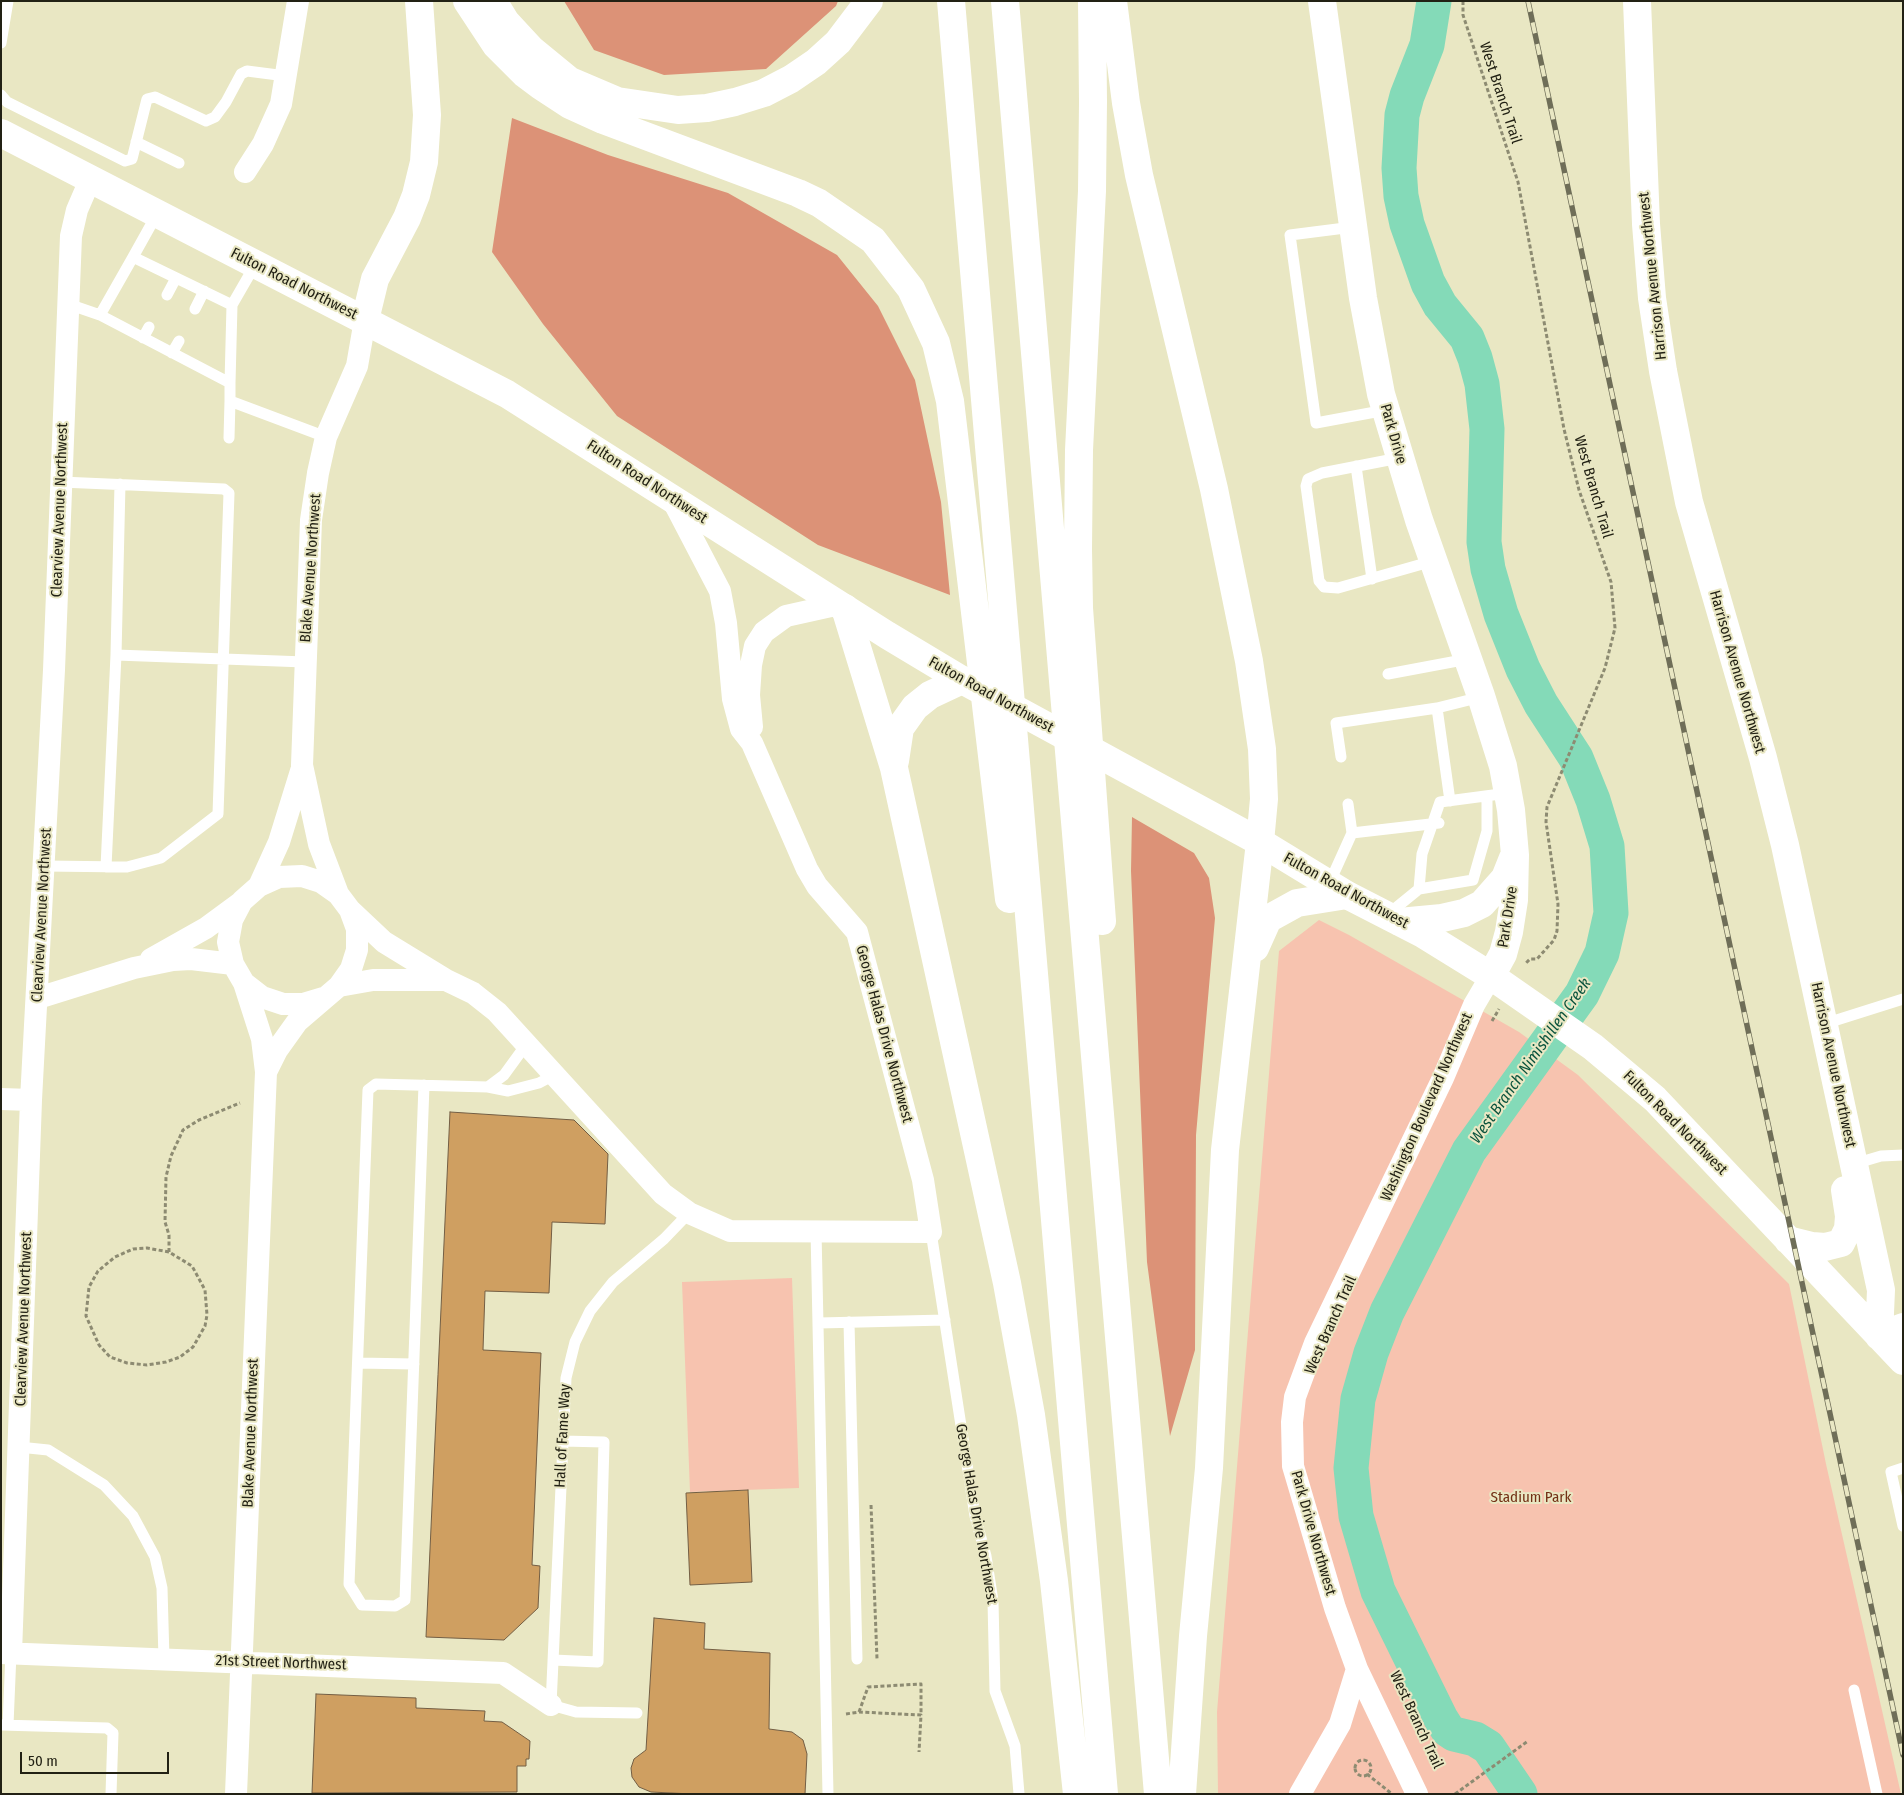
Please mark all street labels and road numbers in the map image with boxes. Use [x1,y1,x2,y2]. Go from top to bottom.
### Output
street label: West Branch Trail [1475,40,1525,146]
street label: Harrison Avenue Northwest [1635,191,1671,361]
street label: Fulton Road Northwest [228,244,360,324]
street label: Park Drive [1376,402,1410,466]
street label: Clearview Avenue Northwest [48,422,72,598]
street label: West Branch Trail [1570,434,1616,540]
street label: Fulton Road Northwest [583,436,711,528]
street label: Blake Avenue Northwest [297,493,325,643]
street label: Harrison Avenue Northwest [1705,588,1769,756]
street label: Fulton Road Northwest [925,653,1057,737]
street label: Clearview Avenue Northwest [28,827,56,1003]
street label: Fulton Road Northwest [1280,849,1412,933]
street label: Park Drive [1494,885,1522,949]
street label: George Halas Drive Northwest [852,943,916,1125]
street label: Harrison Avenue Northwest [1807,981,1859,1149]
street label: Washington Boulevard Northwest [1377,1010,1477,1204]
street label: Fulton Road Northwest [1619,1067,1731,1179]
street label: Clearview Avenue Northwest [12,1231,36,1407]
street label: West Branch Trail [1301,1273,1361,1377]
street label: Blake Avenue Northwest [239,1358,263,1508]
street label: Hall of Fame Way [551,1384,575,1488]
street label: George Halas Drive Northwest [951,1422,1001,1606]
street label: Park Drive Northwest [1287,1469,1339,1597]
street label: 21st Street Northwest [215,1652,347,1674]
street label: West Branch Trail [1385,1668,1447,1772]

